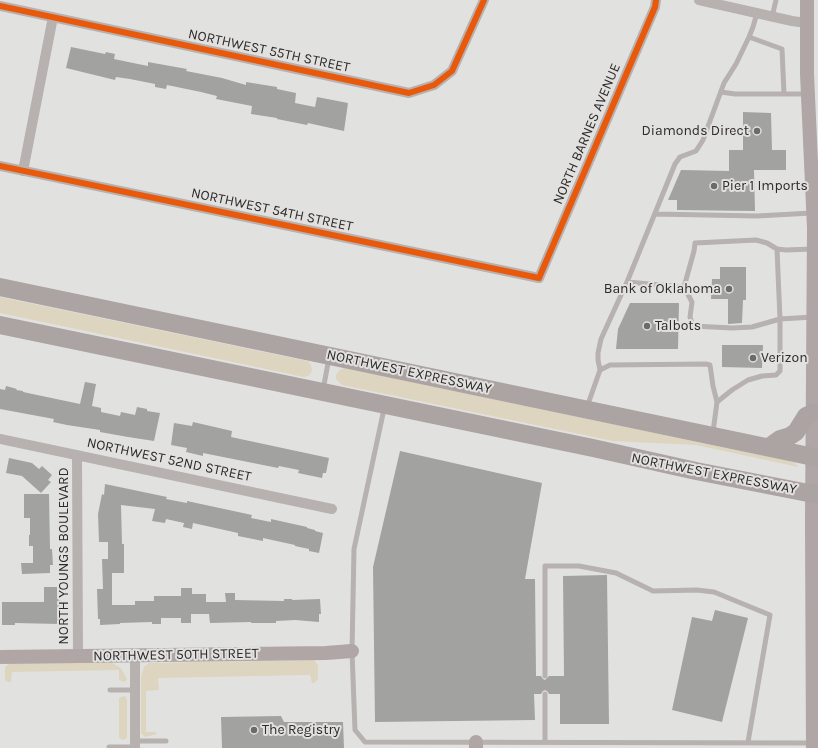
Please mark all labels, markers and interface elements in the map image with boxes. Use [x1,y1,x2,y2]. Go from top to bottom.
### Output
street label: NORTHWEST 55TH STREET [187,26,351,76]
street label: NORTH BARNES AVENUE [550,61,624,207]
place label: Diamonds Direct [642,123,749,139]
marker: Diamonds Direct [752,126,762,136]
place label: Pier 1 Imports [722,178,808,194]
marker: Pier 1 Imports [709,181,719,191]
street label: NORTHWEST 54TH STREET [190,185,354,235]
place label: Bank of Oklahoma [604,281,721,297]
marker: Bank of Oklahoma [724,284,734,294]
place label: Talbots [655,318,701,334]
marker: Talbots [642,321,652,331]
street label: NORTHWEST EXPRESSWAY [325,346,493,398]
place label: Verizon [761,350,808,366]
marker: Verizon [748,353,758,363]
street label: NORTHWEST 52ND STREET [85,434,253,486]
street label: NORTHWEST EXPRESSWAY [630,450,798,498]
street label: NORTH YOUNGS BOULEVARD [56,467,72,645]
street label: NORTHWEST 50TH STREET [93,645,259,665]
place label: The Registry [262,722,340,738]
marker: The Registry [249,725,259,735]

